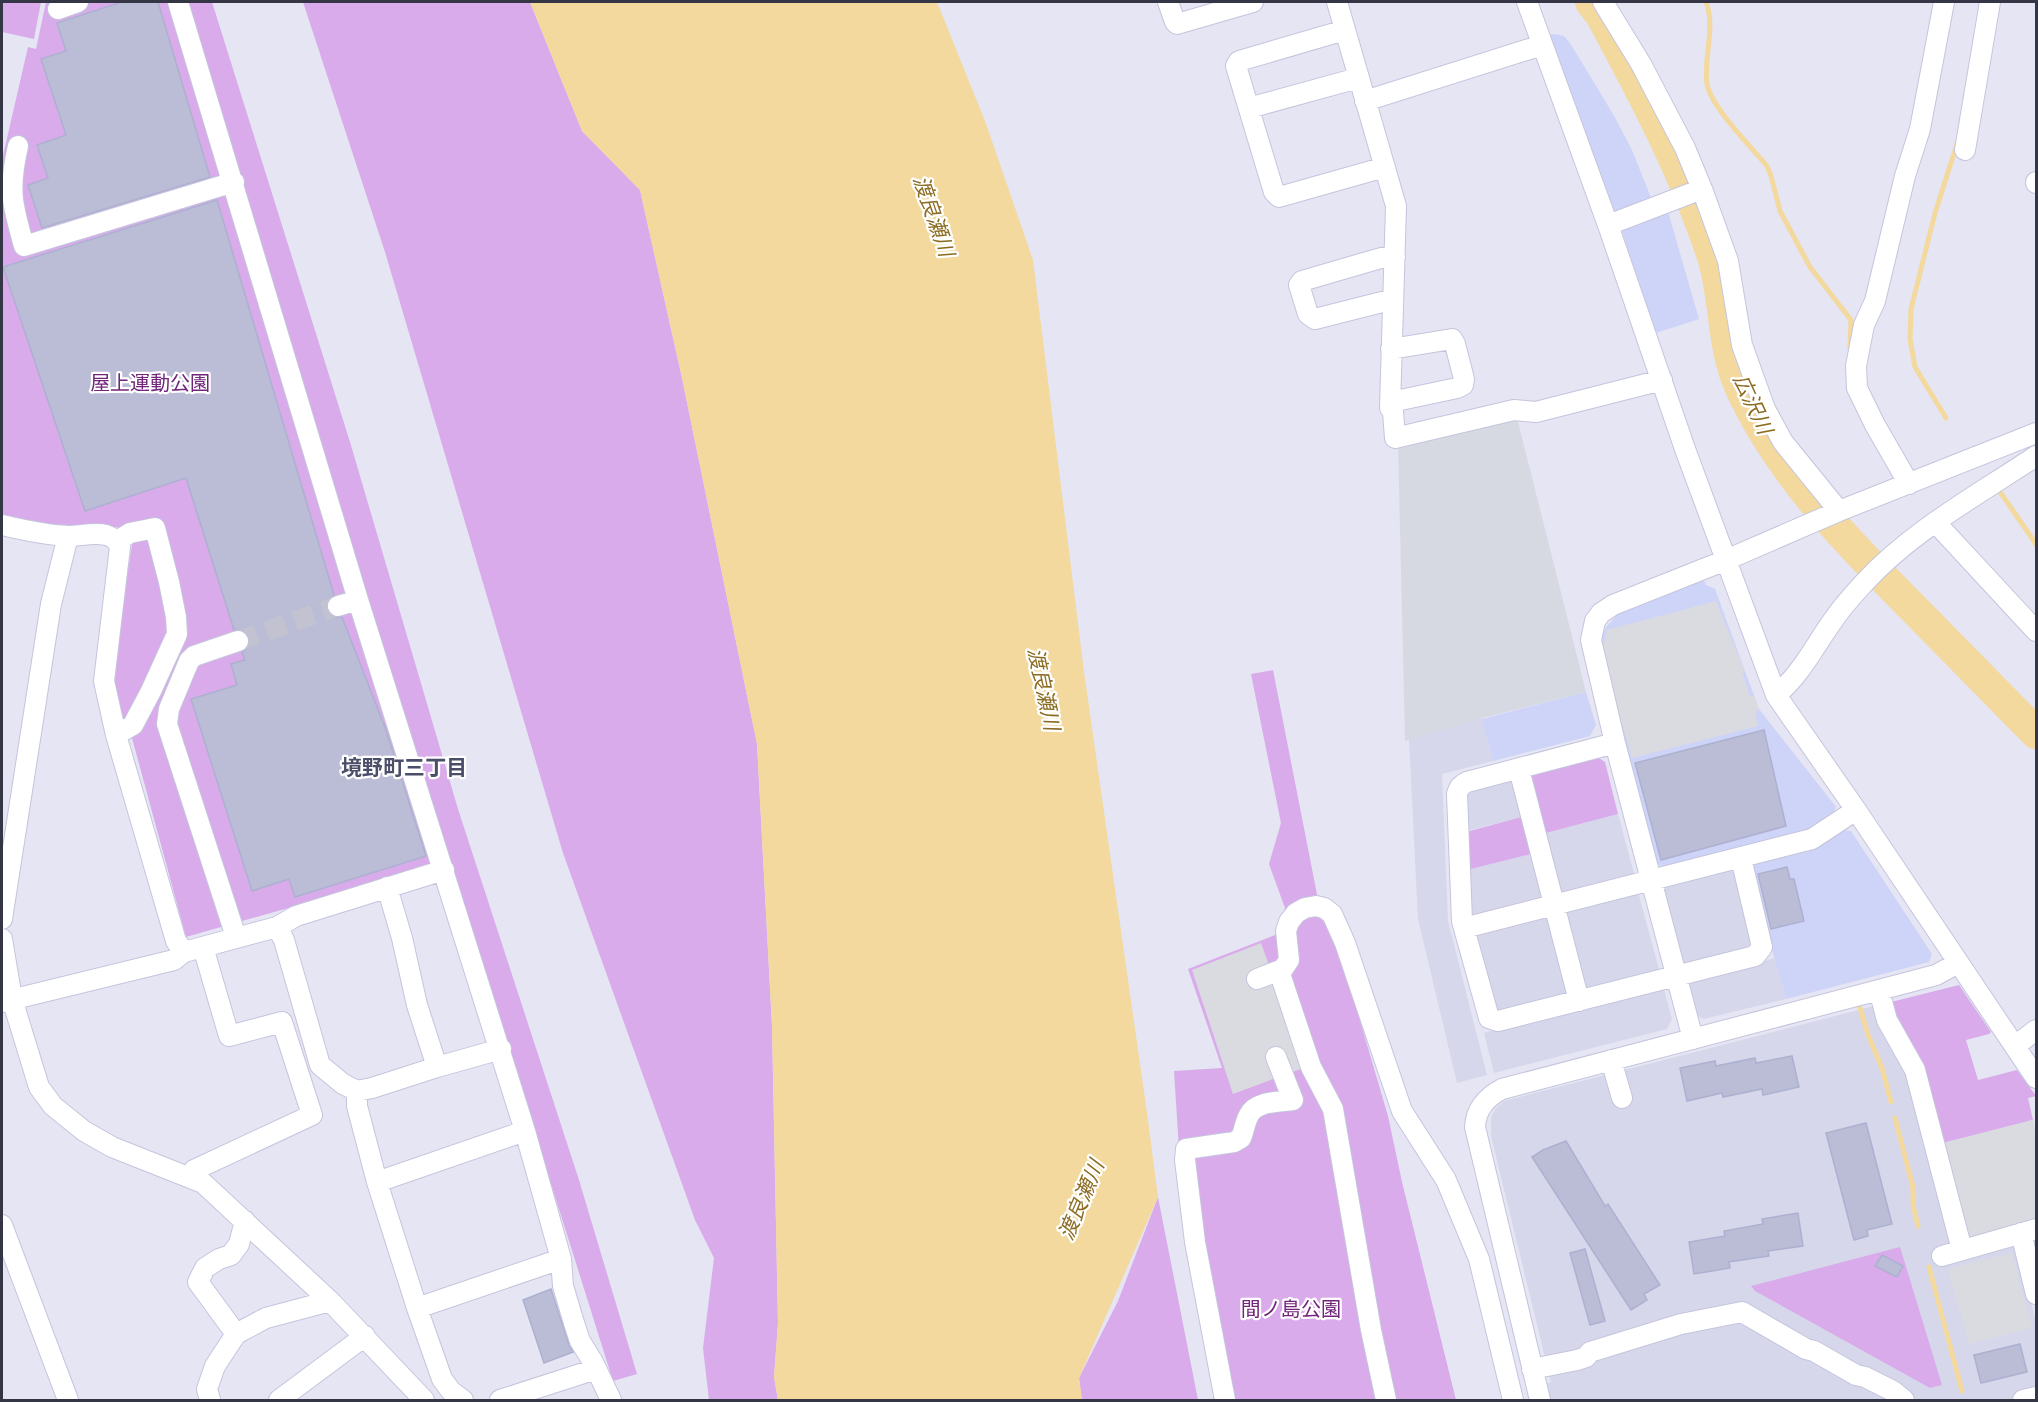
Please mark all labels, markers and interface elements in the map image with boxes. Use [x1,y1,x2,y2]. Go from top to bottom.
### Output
water label: 渡良瀬川 [907,172,962,262]
park label: 屋上運動公園 [90,369,210,396]
water label: 広沢川 [1727,369,1780,440]
water label: 渡良瀬川 [1021,645,1067,735]
district label: 境野町三丁目 [341,753,467,782]
water label: 渡良瀬川 [1051,1154,1112,1244]
park label: 間ノ島公園 [1241,1295,1341,1322]

